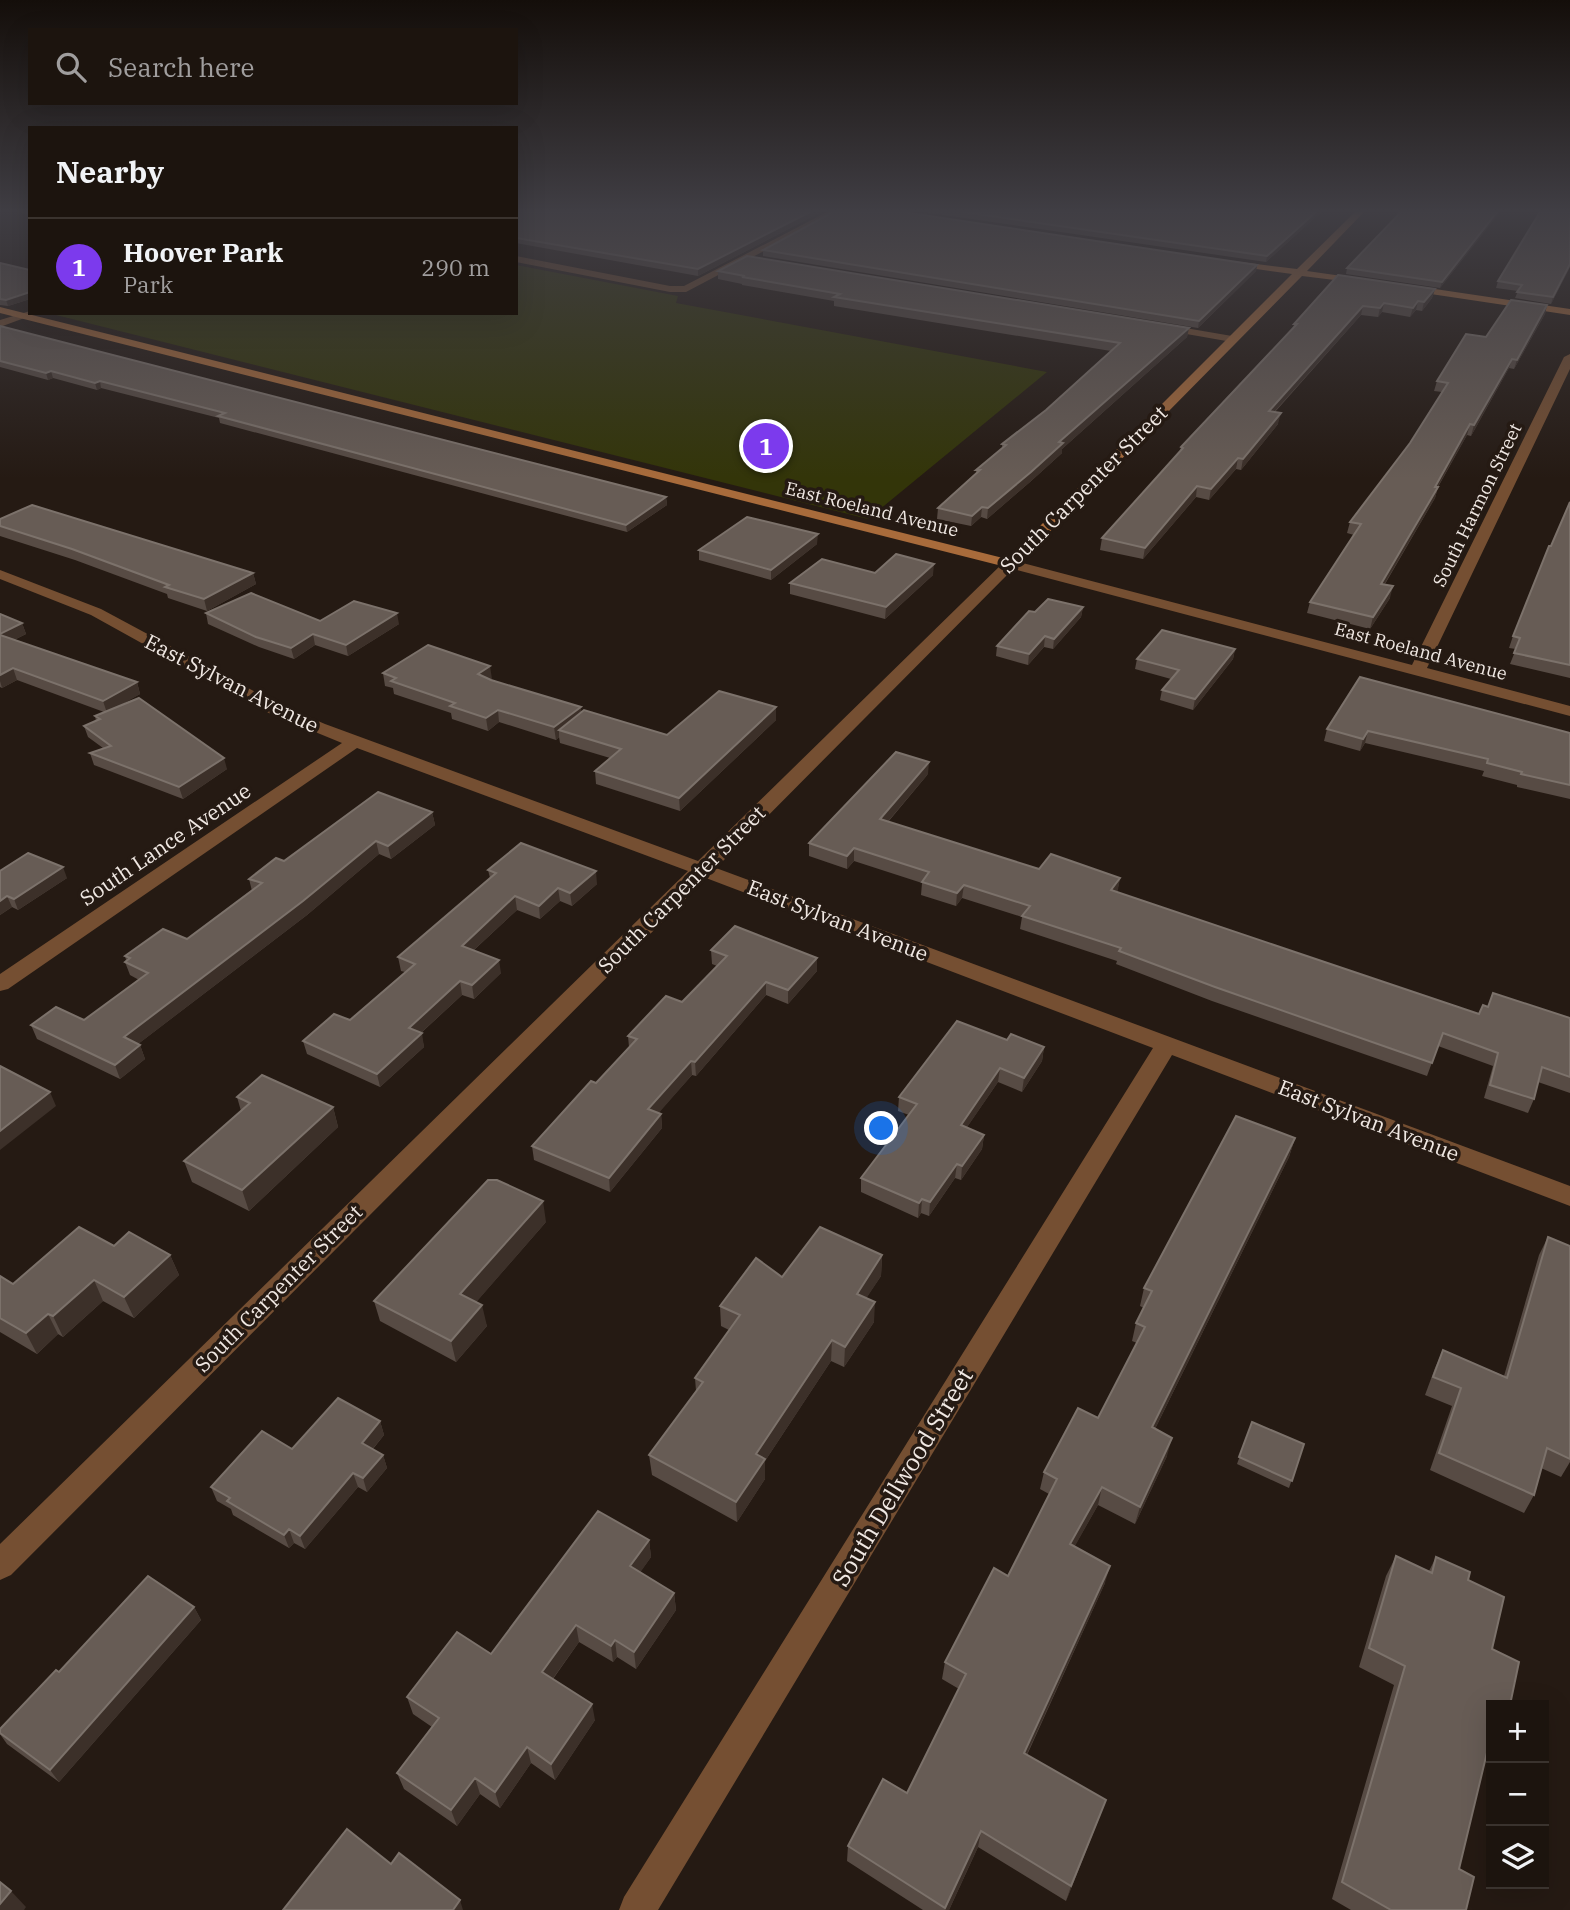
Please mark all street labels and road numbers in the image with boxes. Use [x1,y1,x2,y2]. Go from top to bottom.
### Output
street label: South Carpenter Street [993,399,1173,579]
street label: South Harmon Street [1427,419,1527,591]
street label: East Roeland Avenue [783,476,961,542]
street label: East Roeland Avenue [1332,617,1510,685]
street label: East Sylvan Avenue [140,627,324,739]
street label: South Lance Avenue [74,776,256,912]
street label: South Carpenter Street [591,799,771,979]
street label: East Sylvan Avenue [744,873,932,967]
street label: East Sylvan Avenue [1275,1073,1463,1167]
street label: South Carpenter Street [188,1198,368,1378]
street label: South Dellwood Street [824,1362,980,1592]

